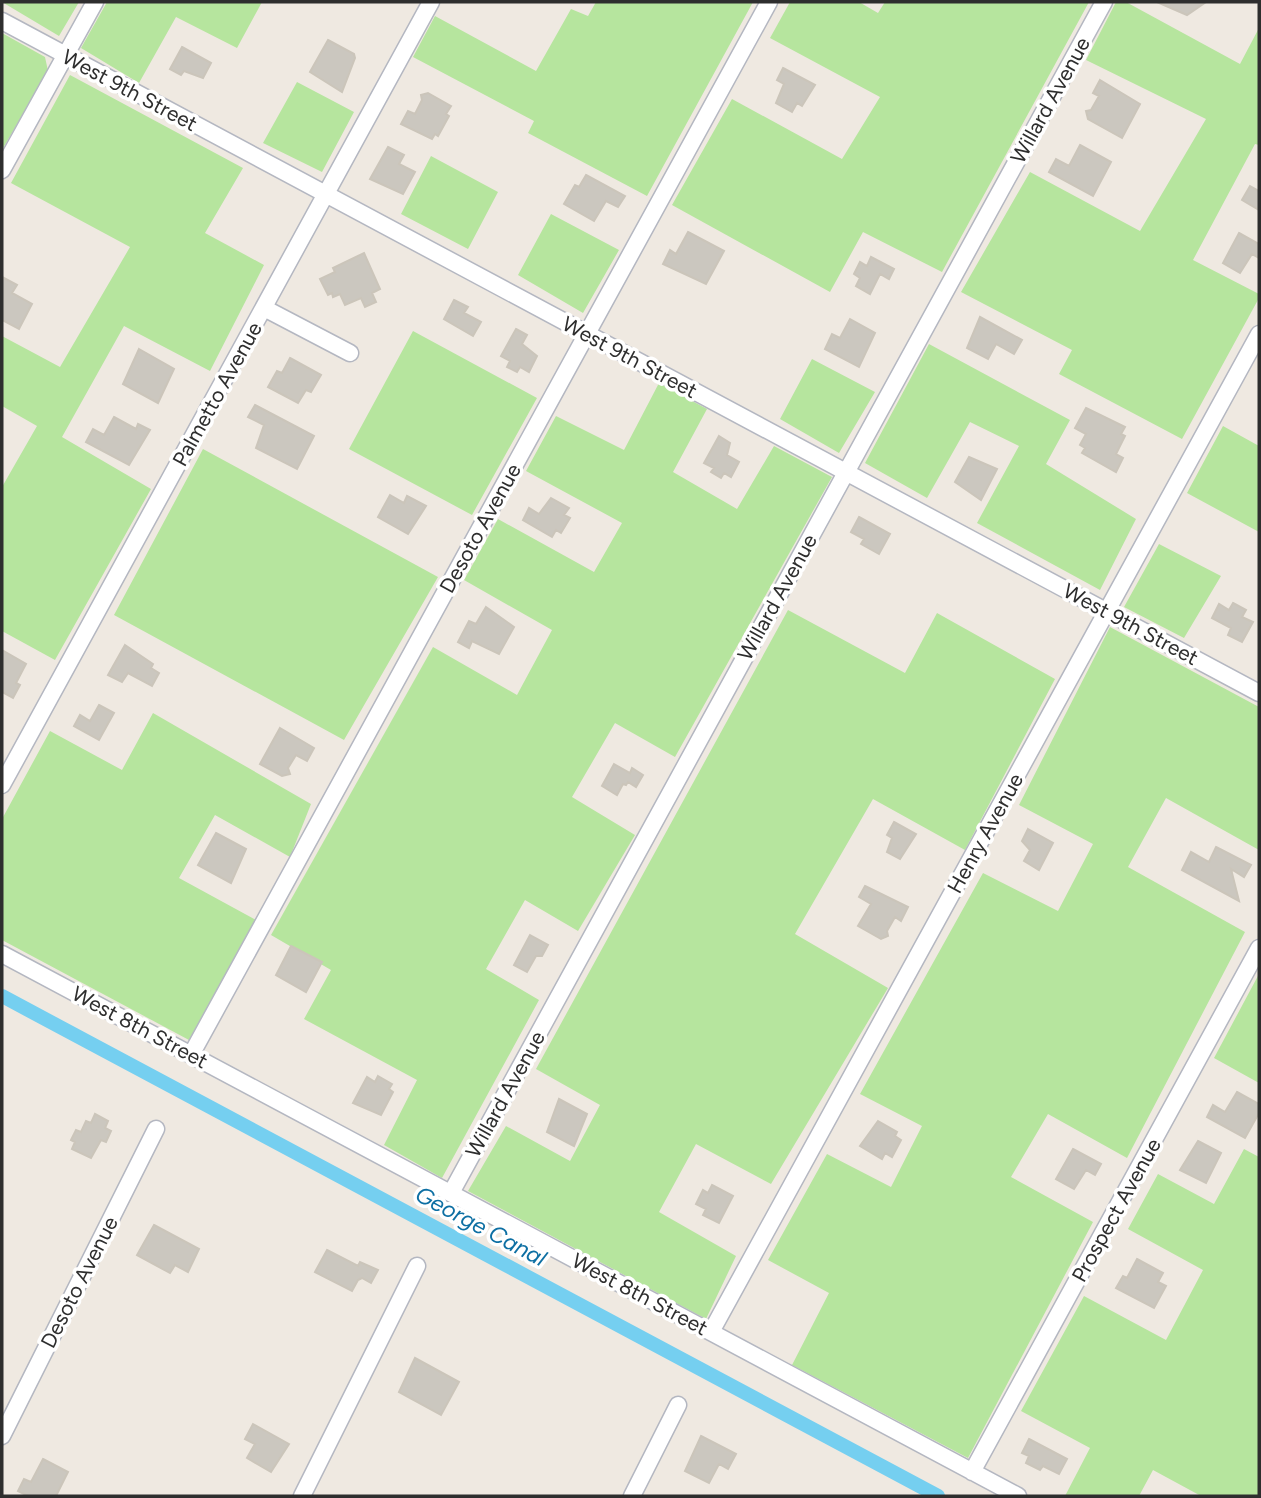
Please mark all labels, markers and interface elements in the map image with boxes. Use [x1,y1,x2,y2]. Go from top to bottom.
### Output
street label: Willard Avenue [1005,32,1095,168]
street label: West 9th Street [58,44,202,136]
street label: West 9th Street [558,311,702,403]
street label: Palmetto Avenue [167,318,267,470]
street label: Desoto Avenue [434,459,526,597]
street label: Willard Avenue [732,529,822,665]
street label: West 9th Street [1059,578,1203,670]
street label: Henry Avenue [942,769,1028,897]
street label: West 8th Street [68,981,212,1073]
street label: Willard Avenue [460,1026,550,1162]
street label: Prospect Avenue [1066,1134,1166,1286]
water label: George Canal [411,1180,552,1273]
street label: Desoto Avenue [35,1212,123,1352]
street label: West 8th Street [568,1248,712,1340]

